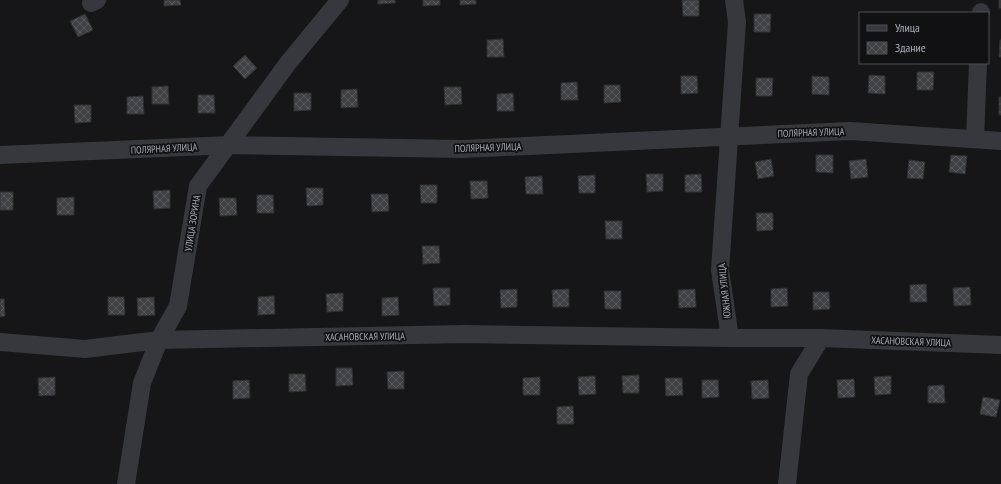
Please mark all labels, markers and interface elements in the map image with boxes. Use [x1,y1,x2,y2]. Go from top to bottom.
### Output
legend [859,12,989,64]
text: Улица [895,20,920,35]
text: Здание [895,40,926,55]
street label: ПОЛЯРНАЯ УЛИЦА [778,125,845,140]
street label: ПОЛЯРНАЯ УЛИЦА [130,140,198,157]
street label: ПОЛЯРНАЯ УЛИЦА [455,140,522,155]
street label: УЛИЦА ЗОРИНА [182,194,203,252]
street label: ЮЖНАЯ УЛИЦА [715,263,734,319]
street label: ХАСАНОВСКАЯ УЛИЦА [325,329,405,344]
street label: ХАСАНОВСКАЯ УЛИЦА [871,334,951,349]

